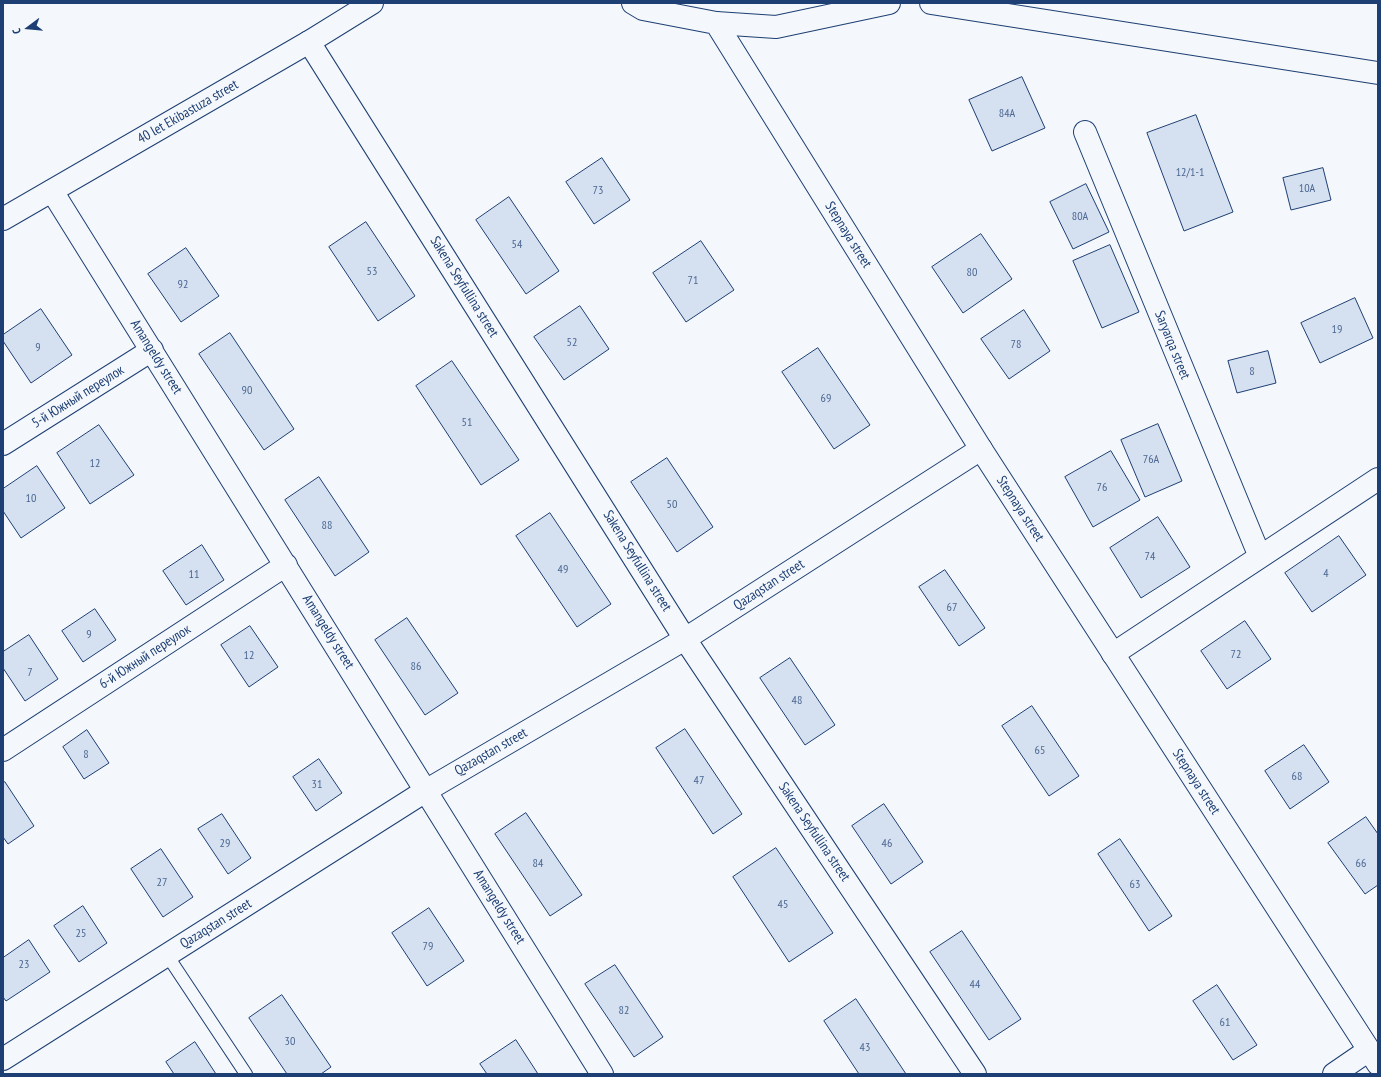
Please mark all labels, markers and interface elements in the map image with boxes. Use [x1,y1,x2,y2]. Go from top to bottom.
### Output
north arrow [8,8,48,48]
text: С [9,27,24,36]
street label: 40 let Ekibastuza street [135,76,241,148]
house number: 84А [999,107,1015,121]
house number: 12/1-1 [1176,166,1204,180]
house number: 10А [1299,182,1315,196]
house number: 73 [593,184,603,198]
street label: Stepnaya street [821,199,875,271]
house number: 80А [1072,210,1088,224]
street label: Sakena Seyfullina street [426,233,502,341]
house number: 54 [512,238,522,252]
house number: 53 [367,265,377,279]
house number: 80 [967,266,977,280]
house number: 71 [688,274,698,288]
house number: 92 [178,278,188,292]
street label: Saryarqa street [1151,308,1193,382]
street label: Amangeldy street [126,317,186,397]
house number: 19 [1332,323,1342,337]
house number: 52 [567,336,577,350]
house number: 78 [1011,338,1021,352]
house number: 9 [35,341,41,355]
street label: 5-й Южный переулок [29,362,127,432]
house number: 8 [1249,365,1255,379]
house number: 90 [242,384,252,398]
house number: 69 [821,392,831,406]
house number: 51 [462,416,472,430]
house number: 76А [1143,453,1159,467]
house number: 12 [90,457,100,471]
street label: Stepnaya street [993,473,1047,545]
house number: 76 [1097,481,1107,495]
house number: 10 [26,492,36,506]
house number: 50 [667,498,677,512]
street label: Sakena Seyfullina street [599,507,675,615]
house number: 88 [322,519,332,533]
house number: 74 [1145,550,1155,564]
street label: Qazaqstan street [730,556,808,614]
house number: 49 [558,563,568,577]
house number: 4 [1323,567,1329,581]
house number: 11 [189,568,199,582]
street label: Amangeldy street [298,592,358,672]
house number: 67 [947,601,957,615]
street label: 6-й Южный переулок [96,621,194,693]
house number: 9 [86,628,92,642]
house number: 72 [1231,648,1241,662]
house number: 12 [244,649,254,663]
house number: 86 [411,660,421,674]
house number: 7 [27,666,33,680]
house number: 48 [792,694,802,708]
street label: Qazaqstan street [452,724,530,780]
house number: 65 [1035,744,1045,758]
street label: Stepnaya street [1169,746,1223,818]
house number: 8 [83,748,89,762]
house number: 68 [1292,770,1302,784]
house number: 47 [694,774,704,788]
house number: 31 [312,778,322,792]
street label: Sakena Seyfullina street [775,779,853,885]
house number: 29 [220,837,230,851]
house number: 46 [882,837,892,851]
house number: 84 [533,857,543,871]
house number: 66 [1356,857,1366,871]
street label: Amangeldy street [469,867,529,947]
house number: 27 [157,876,167,890]
house number: 63 [1130,878,1140,892]
street label: Qazaqstan street [177,895,255,953]
house number: 45 [778,898,788,912]
house number: 25 [76,927,86,941]
house number: 79 [423,940,433,954]
house number: 23 [19,958,29,972]
house number: 44 [970,978,980,992]
house number: 82 [619,1004,629,1018]
house number: 61 [1220,1016,1230,1030]
house number: 30 [285,1035,295,1049]
house number: 43 [860,1041,870,1055]

